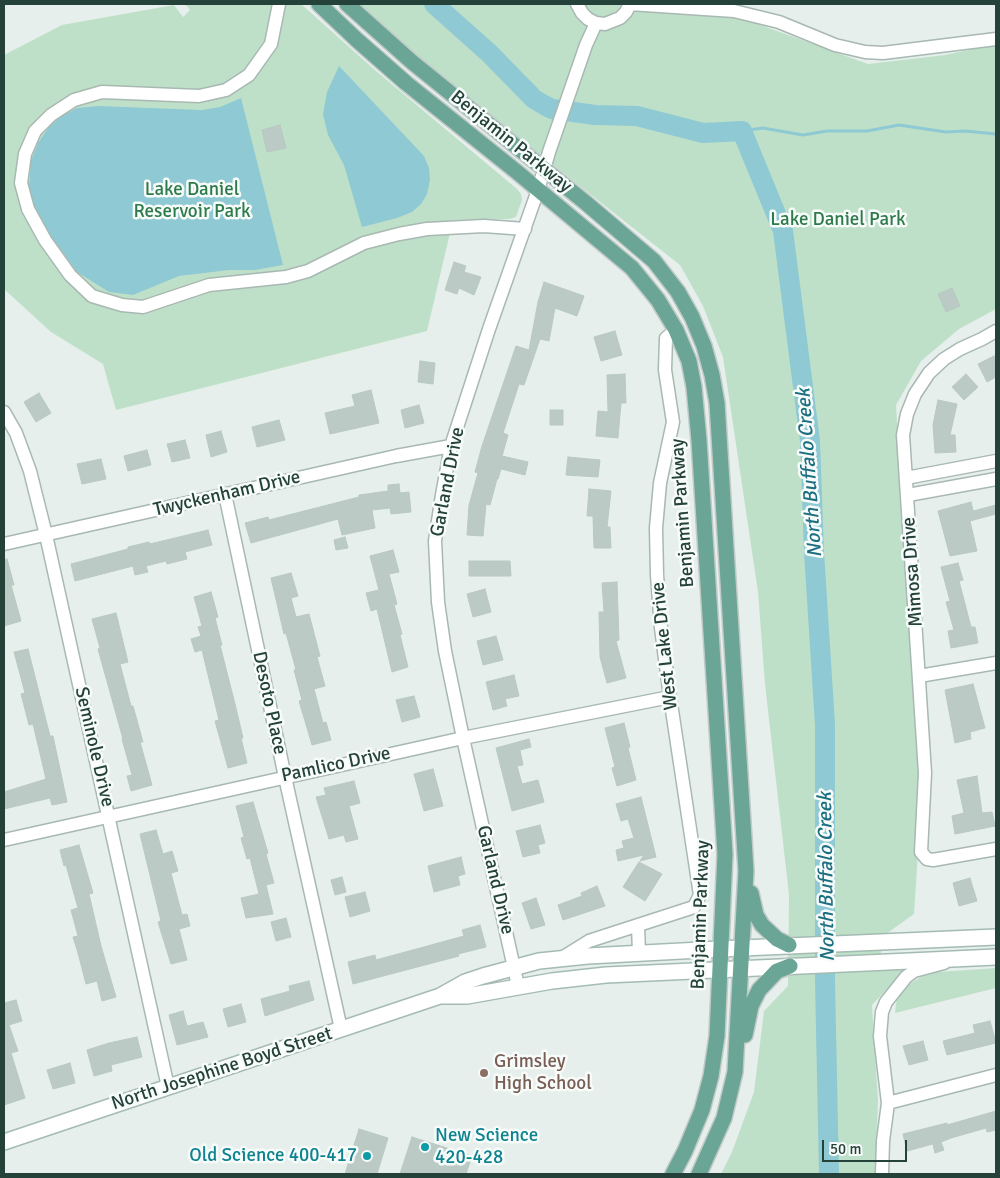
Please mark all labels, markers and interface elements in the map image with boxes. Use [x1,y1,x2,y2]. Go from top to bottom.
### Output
street label: Benjamin Parkway [446,86,576,198]
park label: Lake Daniel Reservoir Park [133,179,251,223]
park label: Lake Daniel Park [770,209,906,231]
water label: North Buffalo Creek [792,388,828,558]
street label: Garland Drive [426,425,470,539]
street label: Benjamin Parkway [666,438,700,588]
street label: Twyckenham Drive [151,466,303,522]
street label: Mimosa Drive [898,516,928,628]
street label: West Lake Drive [647,581,683,711]
street label: Desoto Place [247,649,291,757]
street label: Seminole Drive [69,685,119,809]
street label: Pamlico Drive [279,742,393,788]
water label: North Buffalo Creek [814,792,840,962]
street label: Garland Drive [471,823,519,937]
street label: Benjamin Parkway [687,840,715,990]
street label: North Josephine Boyd Street [109,1023,335,1115]
place label: Grimsley High School [494,1051,592,1095]
marker: Grimsley High School [478,1067,490,1079]
place label: New Science 420-428 [435,1125,538,1169]
scale bar [825,1130,910,1162]
text: 50 m [830,1140,861,1158]
marker: New Science 420-428 [419,1141,431,1153]
place label: Old Science 400-417 [189,1145,357,1167]
marker: Old Science 400-417 [361,1150,373,1162]

